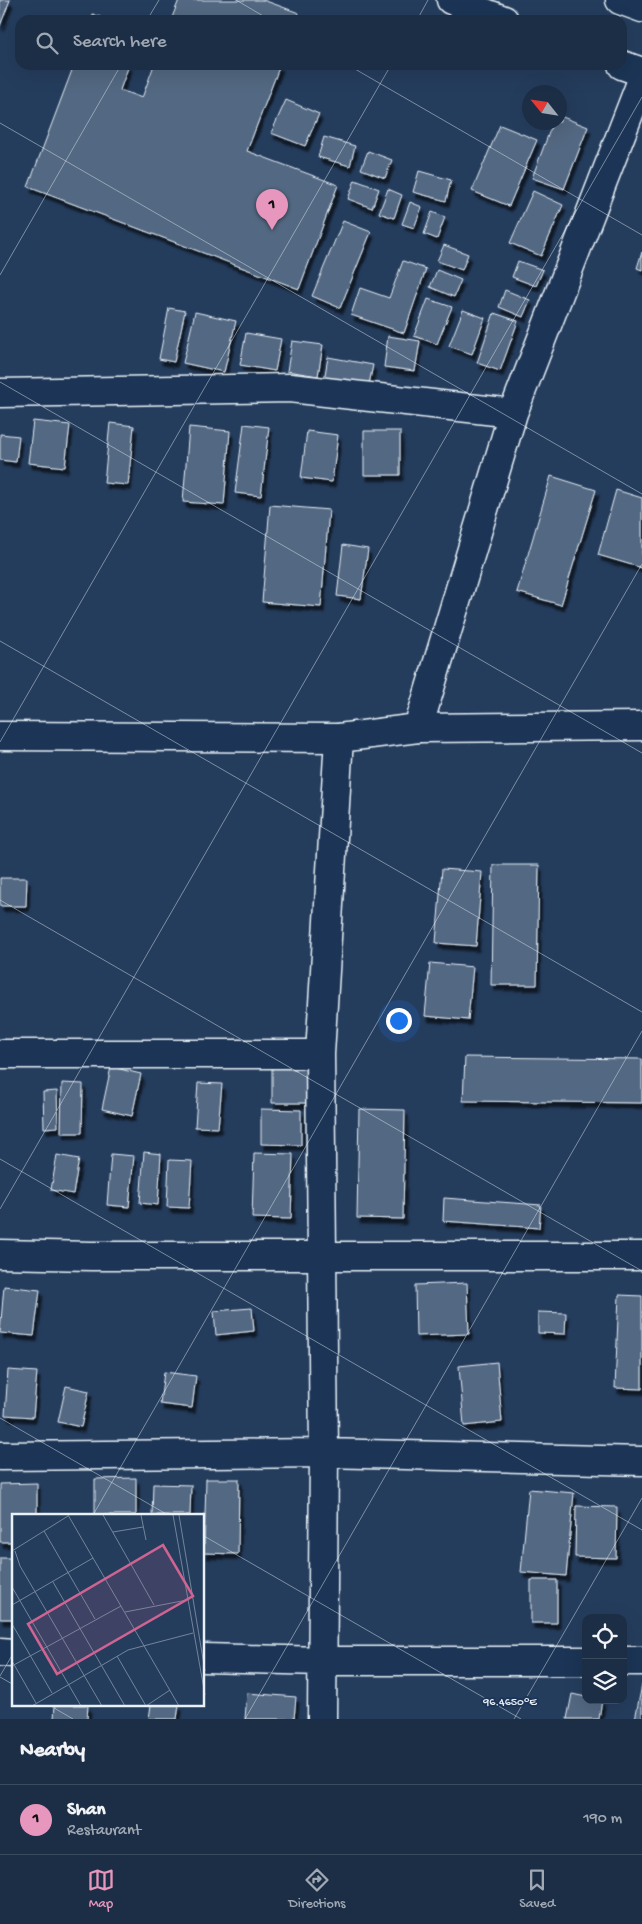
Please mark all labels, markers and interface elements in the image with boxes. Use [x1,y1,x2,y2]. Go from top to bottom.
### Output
search box [15,15,627,70]
icon: search [33,29,61,57]
text: Search here [73,31,167,54]
north arrow [522,85,567,130]
pin: 1 [256,189,288,230]
your location [386,1008,412,1034]
inset map [12,1514,205,1706]
map controls [582,1614,627,1704]
button: locate [582,1614,627,1659]
button: layers [582,1659,627,1704]
text: 96.4650°E [482,1696,537,1710]
text: Nearby [20,1739,85,1764]
text: Shan [67,1799,106,1822]
text: 1 [33,1810,39,1829]
text: 190 m [583,1810,622,1829]
text: Restaurant [67,1822,141,1841]
tab: Map [87,1866,115,1913]
tab: Directions [289,1866,346,1913]
tab: Saved [519,1866,555,1913]

